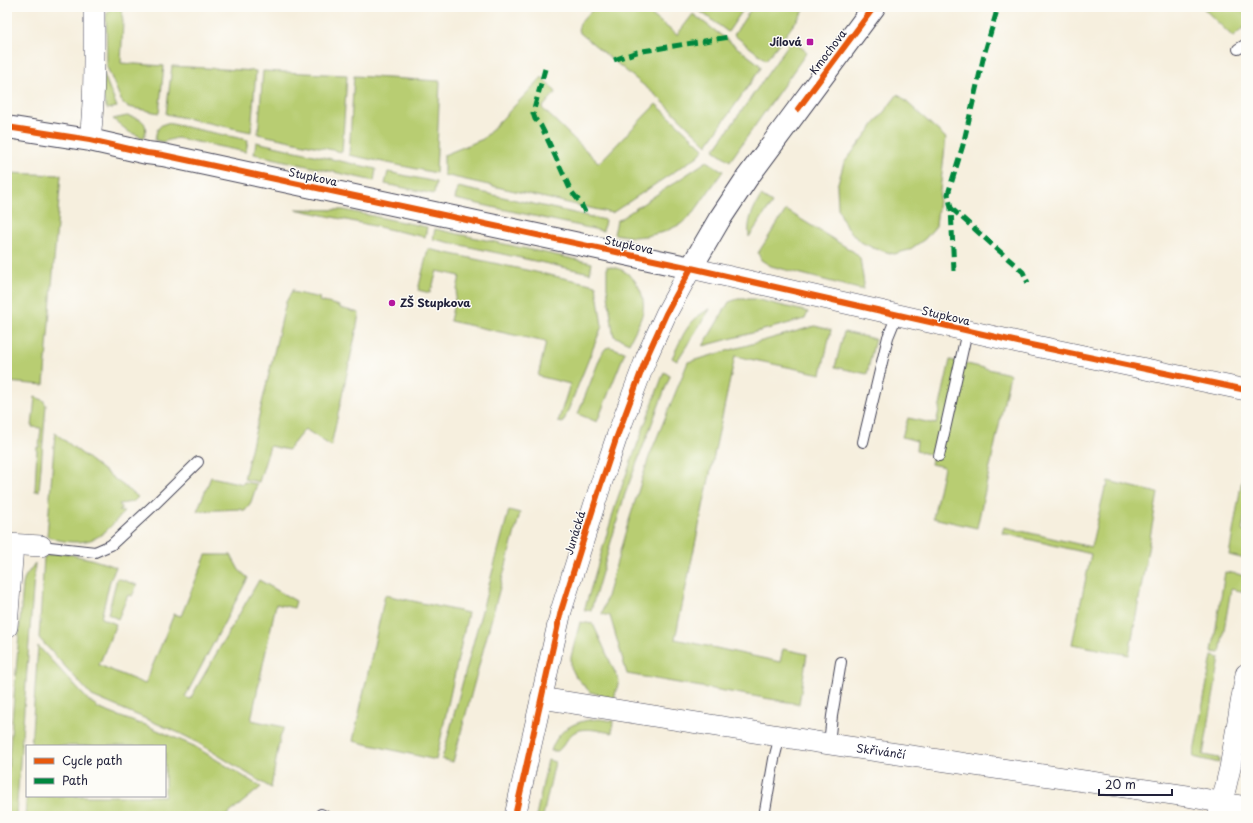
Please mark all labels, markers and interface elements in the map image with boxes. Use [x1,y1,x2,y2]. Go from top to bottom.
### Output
street label: Kmochova [805,25,850,78]
place label: Jílová [769,33,803,50]
marker: Jílová [805,37,815,47]
street label: Stupkova [287,163,339,190]
street label: Stupkova [603,231,655,258]
place label: ZŠ Stupkova [400,294,471,311]
marker: ZŠ Stupkova [387,298,397,308]
street label: Stupkova [920,302,972,329]
street label: Junácká [560,509,589,557]
street label: Skřivánčí [855,739,907,763]
legend [26,745,166,797]
text: Cycle path [62,751,123,769]
text: Path [62,771,88,789]
scale bar [1099,771,1172,797]
text: 20 m [1105,775,1136,793]

